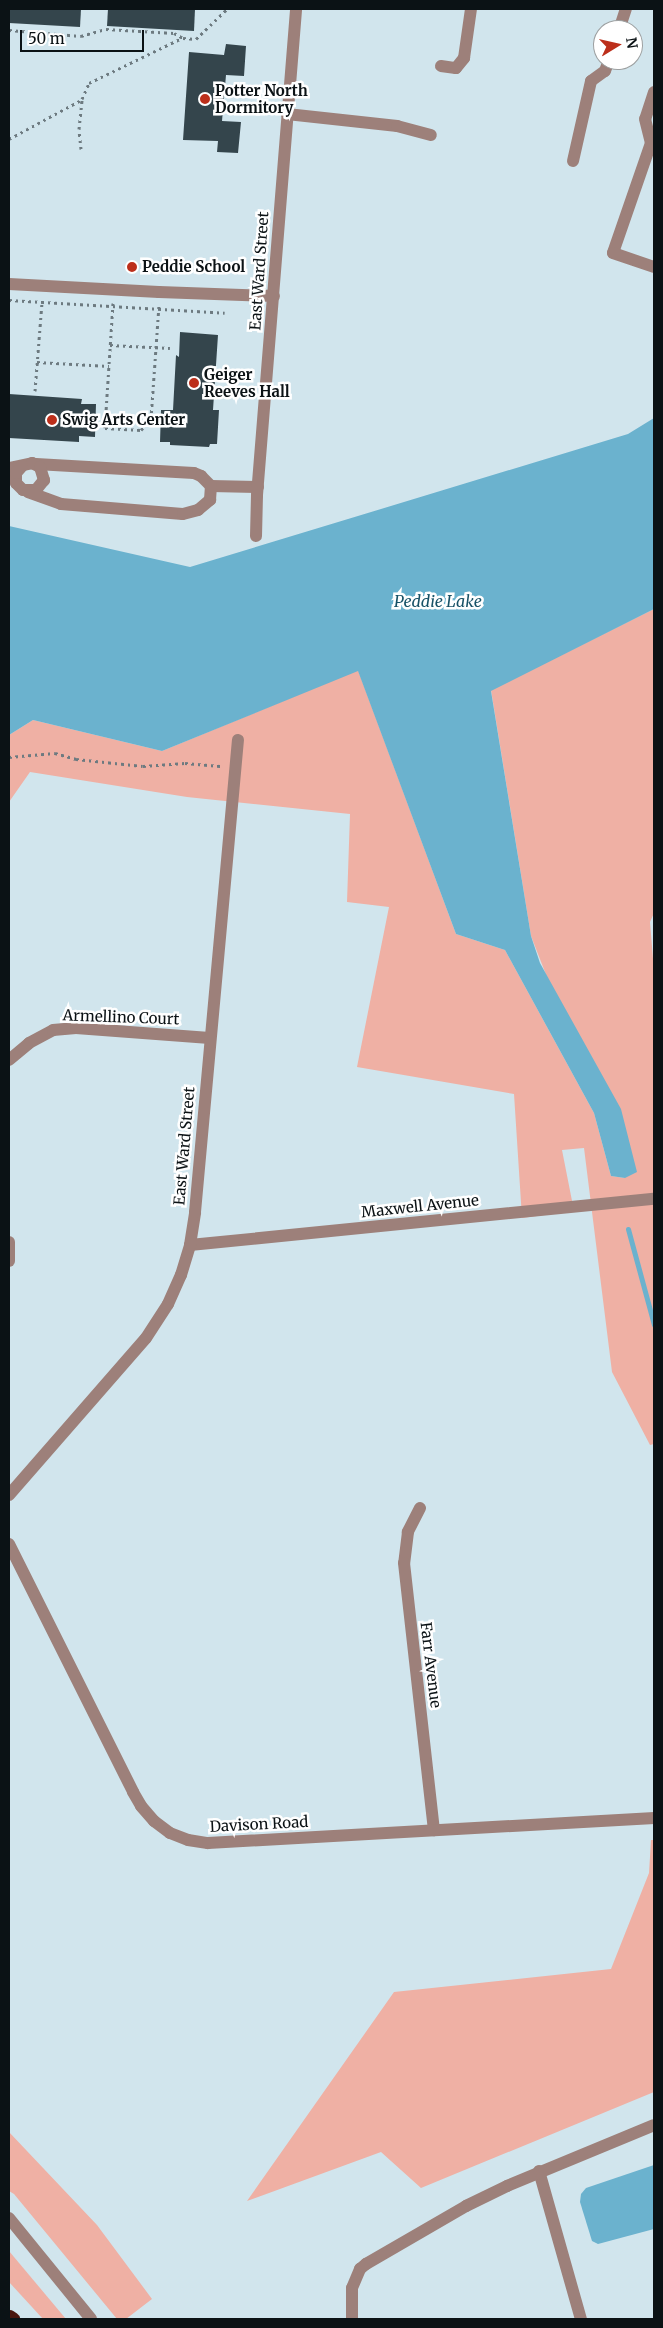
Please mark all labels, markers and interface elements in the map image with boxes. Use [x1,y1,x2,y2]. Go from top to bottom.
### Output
scale bar [22,20,146,52]
north arrow [593,20,643,70]
text: 50 m [28,29,65,48]
text: N [622,36,642,50]
place label: Potter North Dormitory [215,81,308,116]
marker: Potter North Dormitory [199,93,211,105]
street label: East Ward Street [246,211,272,331]
place label: Peddie School [142,258,245,276]
marker: Peddie School [126,261,138,273]
place label: Geiger Reeves Hall [204,365,290,400]
marker: Geiger Reeves Hall [188,377,200,389]
place label: Swig Arts Center [62,411,185,429]
marker: Swig Arts Center [46,414,58,426]
water label: Peddie Lake [394,591,482,611]
street label: Armellino Court [62,1006,180,1028]
street label: East Ward Street [170,1086,198,1206]
street label: Maxwell Avenue [360,1191,480,1221]
street label: Farr Avenue [417,1621,445,1709]
street label: Davison Road [209,1812,309,1836]

